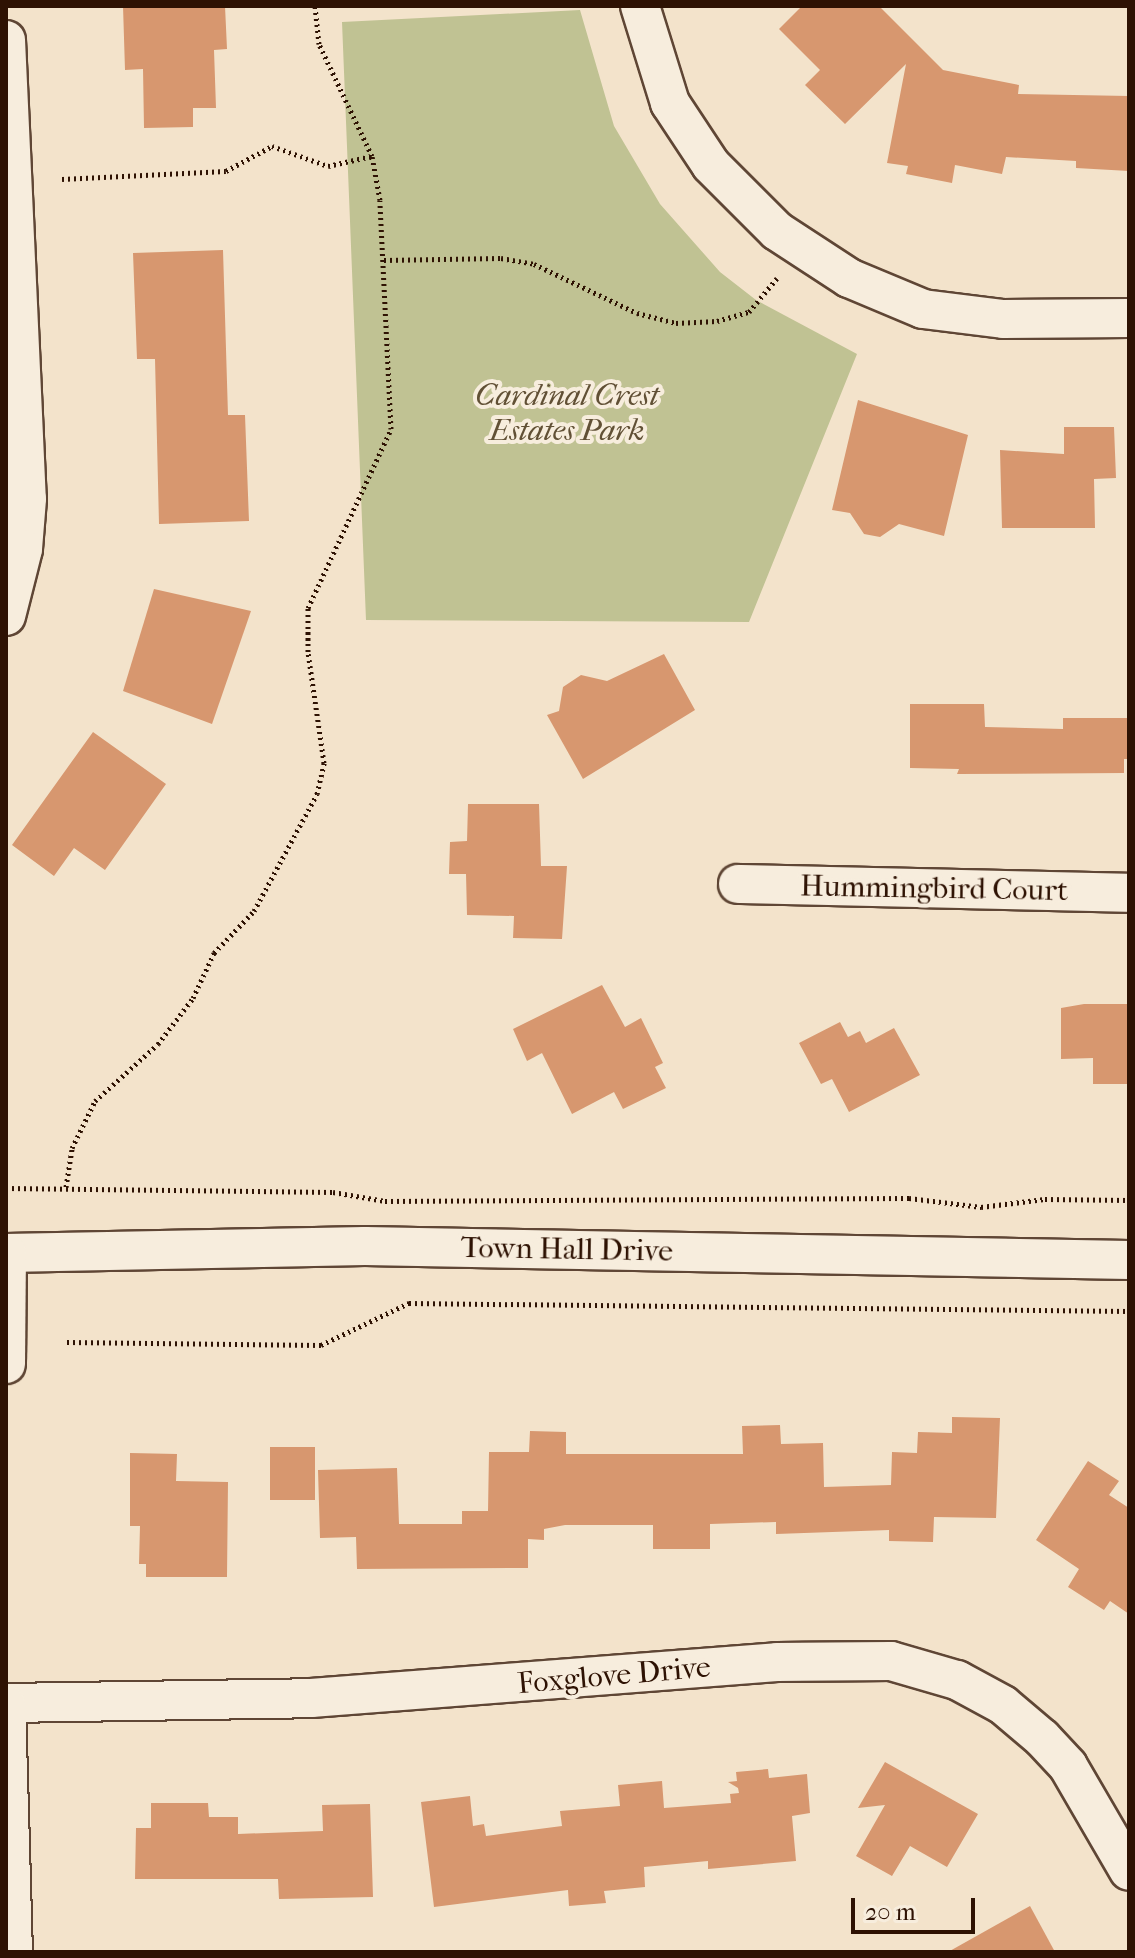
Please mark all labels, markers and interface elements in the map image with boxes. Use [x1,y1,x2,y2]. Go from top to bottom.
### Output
park label: Cardinal Crest Estates Park [475,378,659,448]
street label: Hummingbird Court [800,869,1068,909]
street label: Town Hall Drive [461,1230,673,1270]
street label: Foxglove Drive [516,1650,712,1702]
scale bar [855,1882,979,1932]
text: 20 m [865,1898,916,1926]

